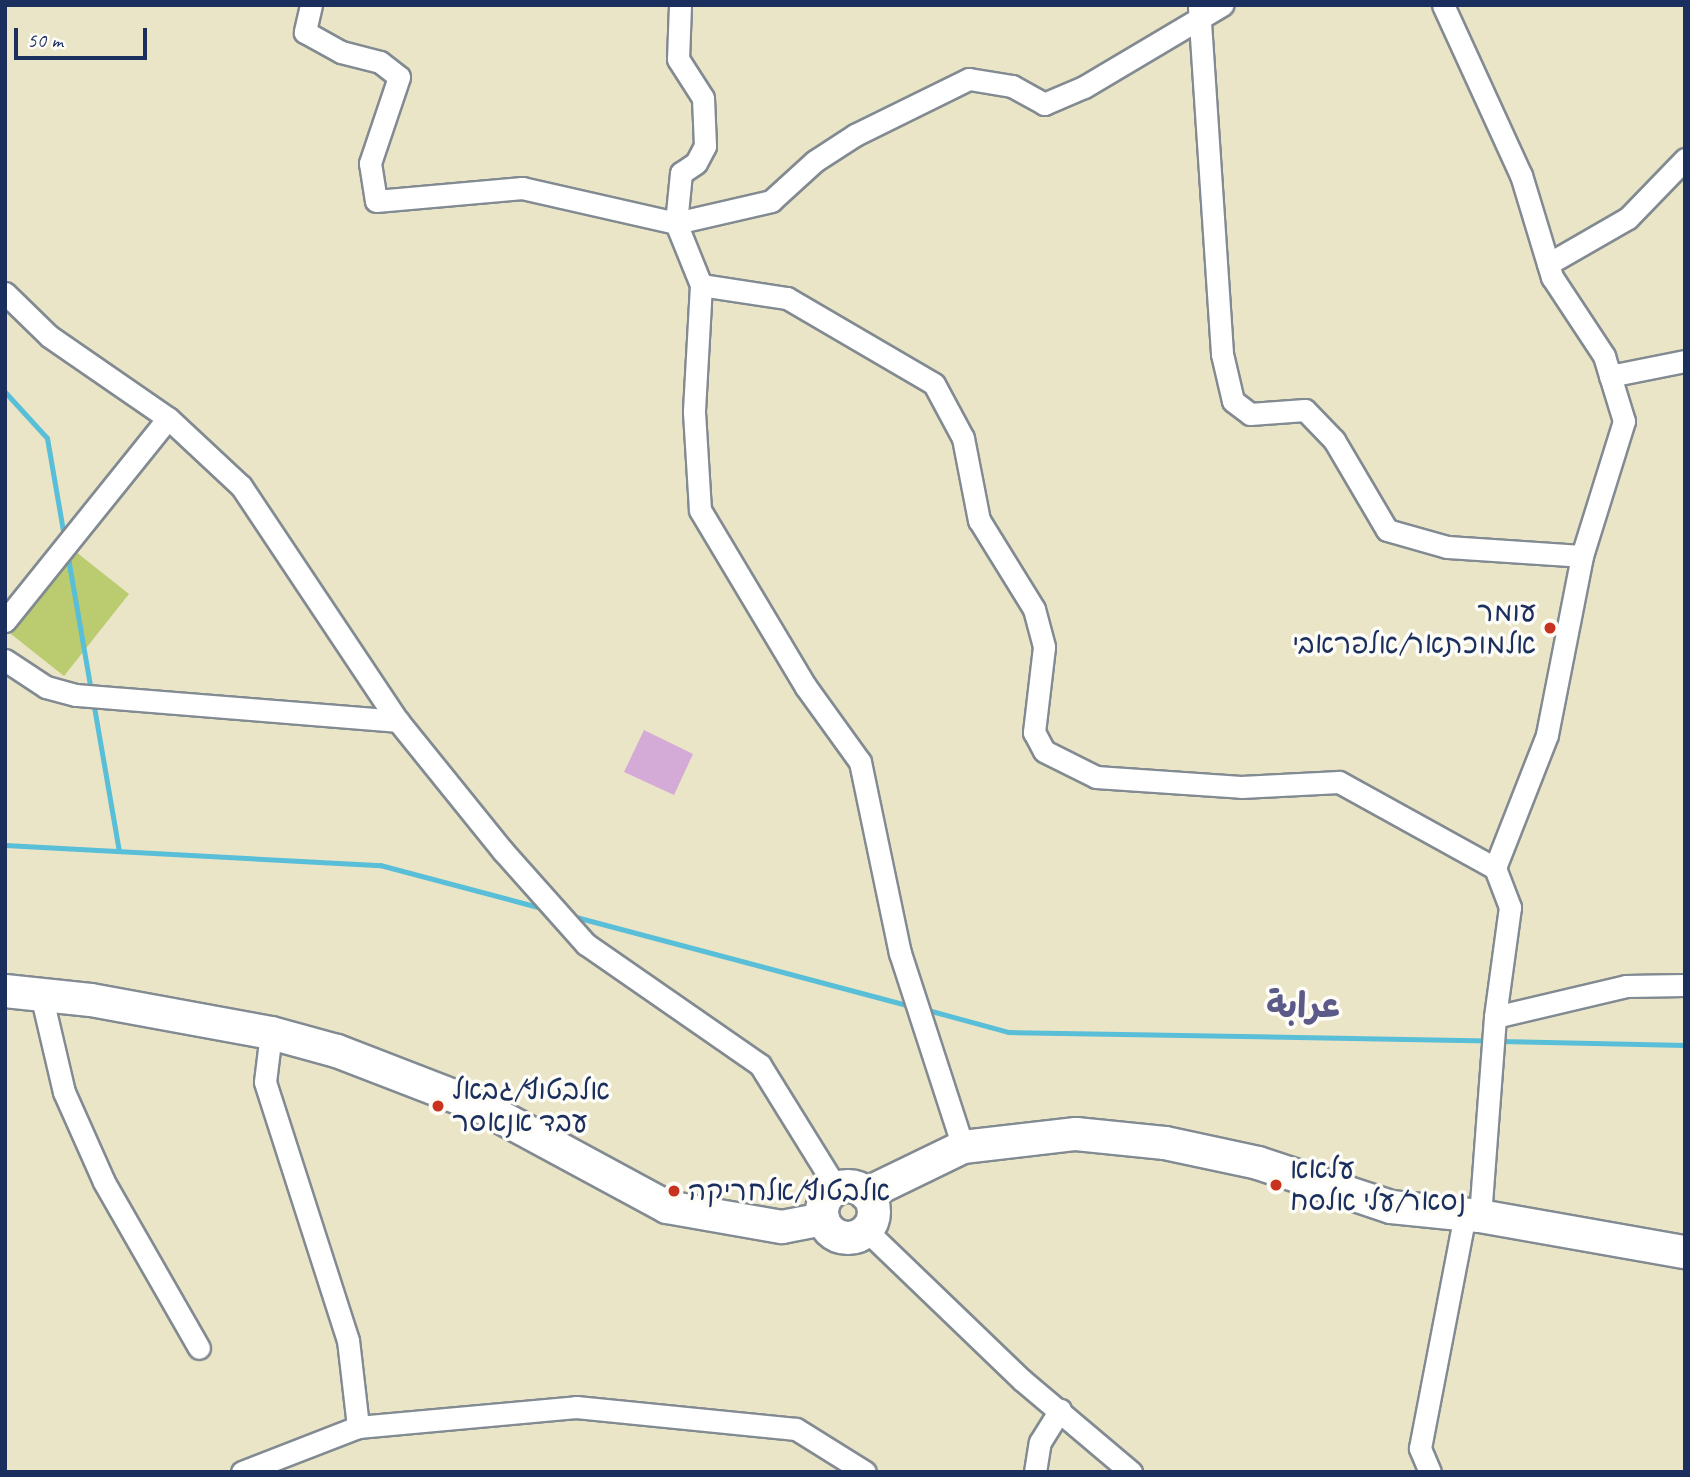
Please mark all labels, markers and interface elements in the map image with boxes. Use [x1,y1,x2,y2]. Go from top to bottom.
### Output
scale bar [18,14,150,58]
text: 50 m [27,27,63,53]
place label: עומר אלמוכתאר/אלפראבי [1292,595,1536,661]
marker: עומר אלמוכתאר/אלפראבי [1542,620,1558,636]
district label: عرابة [1266,985,1340,1027]
place label: אלבטוף/גבאל עבד אנאסר [452,1073,610,1139]
marker: אלבטוף/גבאל עבד אנאסר [430,1098,446,1114]
place label: עלאא נסאר/עלי אלסח [1290,1152,1466,1218]
place label: אלבטוף/אלחריקה [688,1174,890,1208]
marker: עלאא נסאר/עלי אלסח [1268,1177,1284,1193]
marker: אלבטוף/אלחריקה [666,1183,682,1199]

